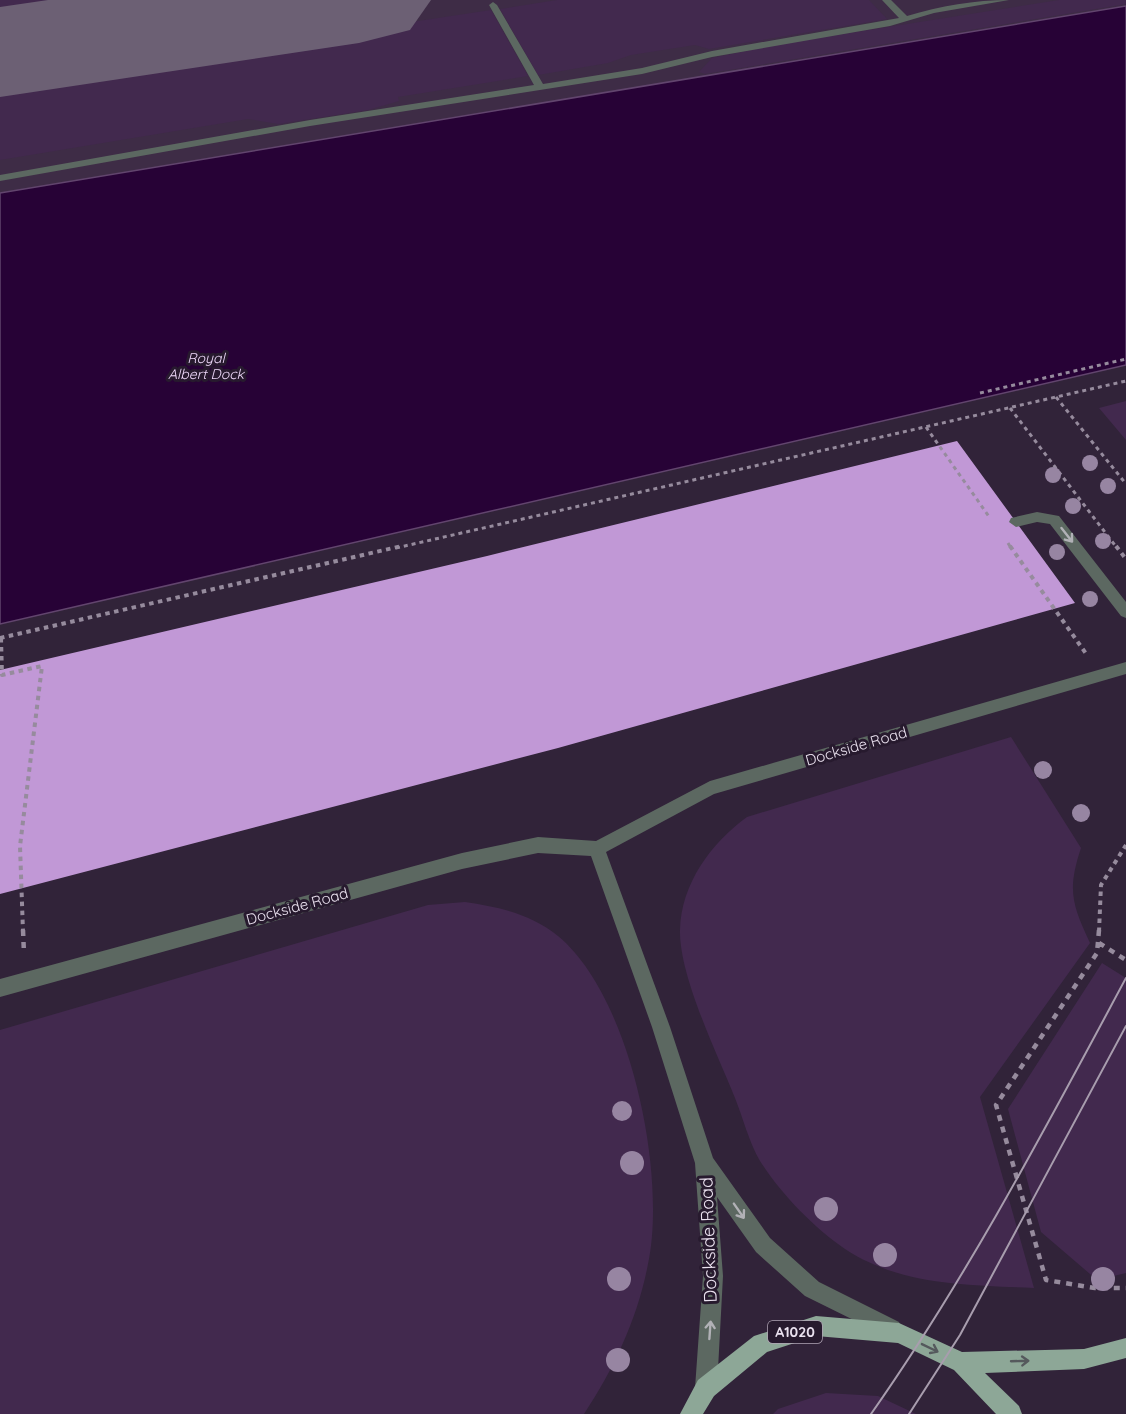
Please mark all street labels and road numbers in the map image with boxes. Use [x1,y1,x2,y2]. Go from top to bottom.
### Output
street label: Dockside Road [803,722,909,770]
street label: Dockside Road [244,883,350,929]
street label: Dockside Road [694,1177,722,1303]
road number: A1020 [768,1321,822,1343]

